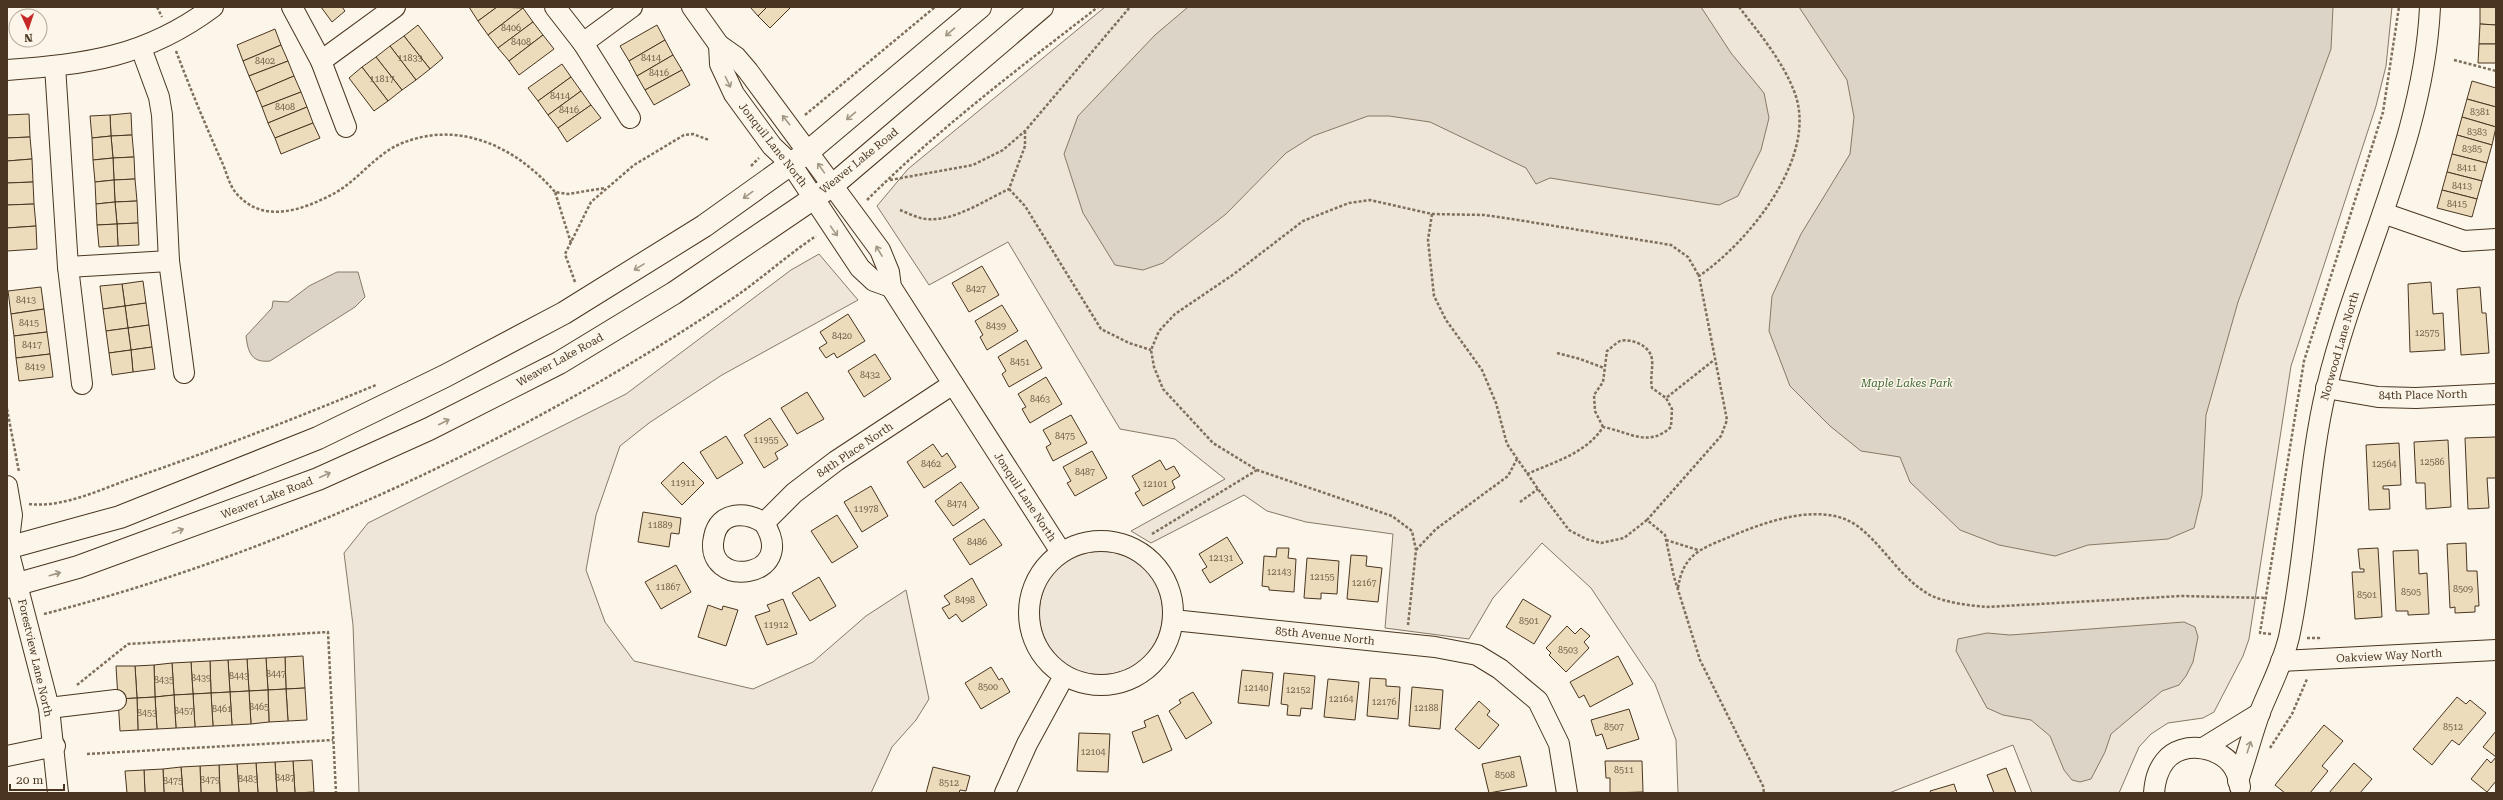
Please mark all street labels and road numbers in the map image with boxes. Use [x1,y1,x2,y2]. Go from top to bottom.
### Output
street label: Jonquil Lane North [736,100,810,190]
street label: Weaver Lake Road [817,125,901,197]
street label: Norwood Lane North [2318,290,2362,402]
street label: Weaver Lake Road [514,331,606,389]
street label: 84th Place North [2378,388,2468,402]
street label: 84th Place North [815,420,895,480]
street label: Jonquil Lane North [991,450,1059,544]
street label: Weaver Lake Road [219,475,315,521]
street label: Forestview Lane North [15,598,55,718]
street label: 85th Avenue North [1275,624,1375,648]
street label: Oakview Way North [2336,647,2442,665]

